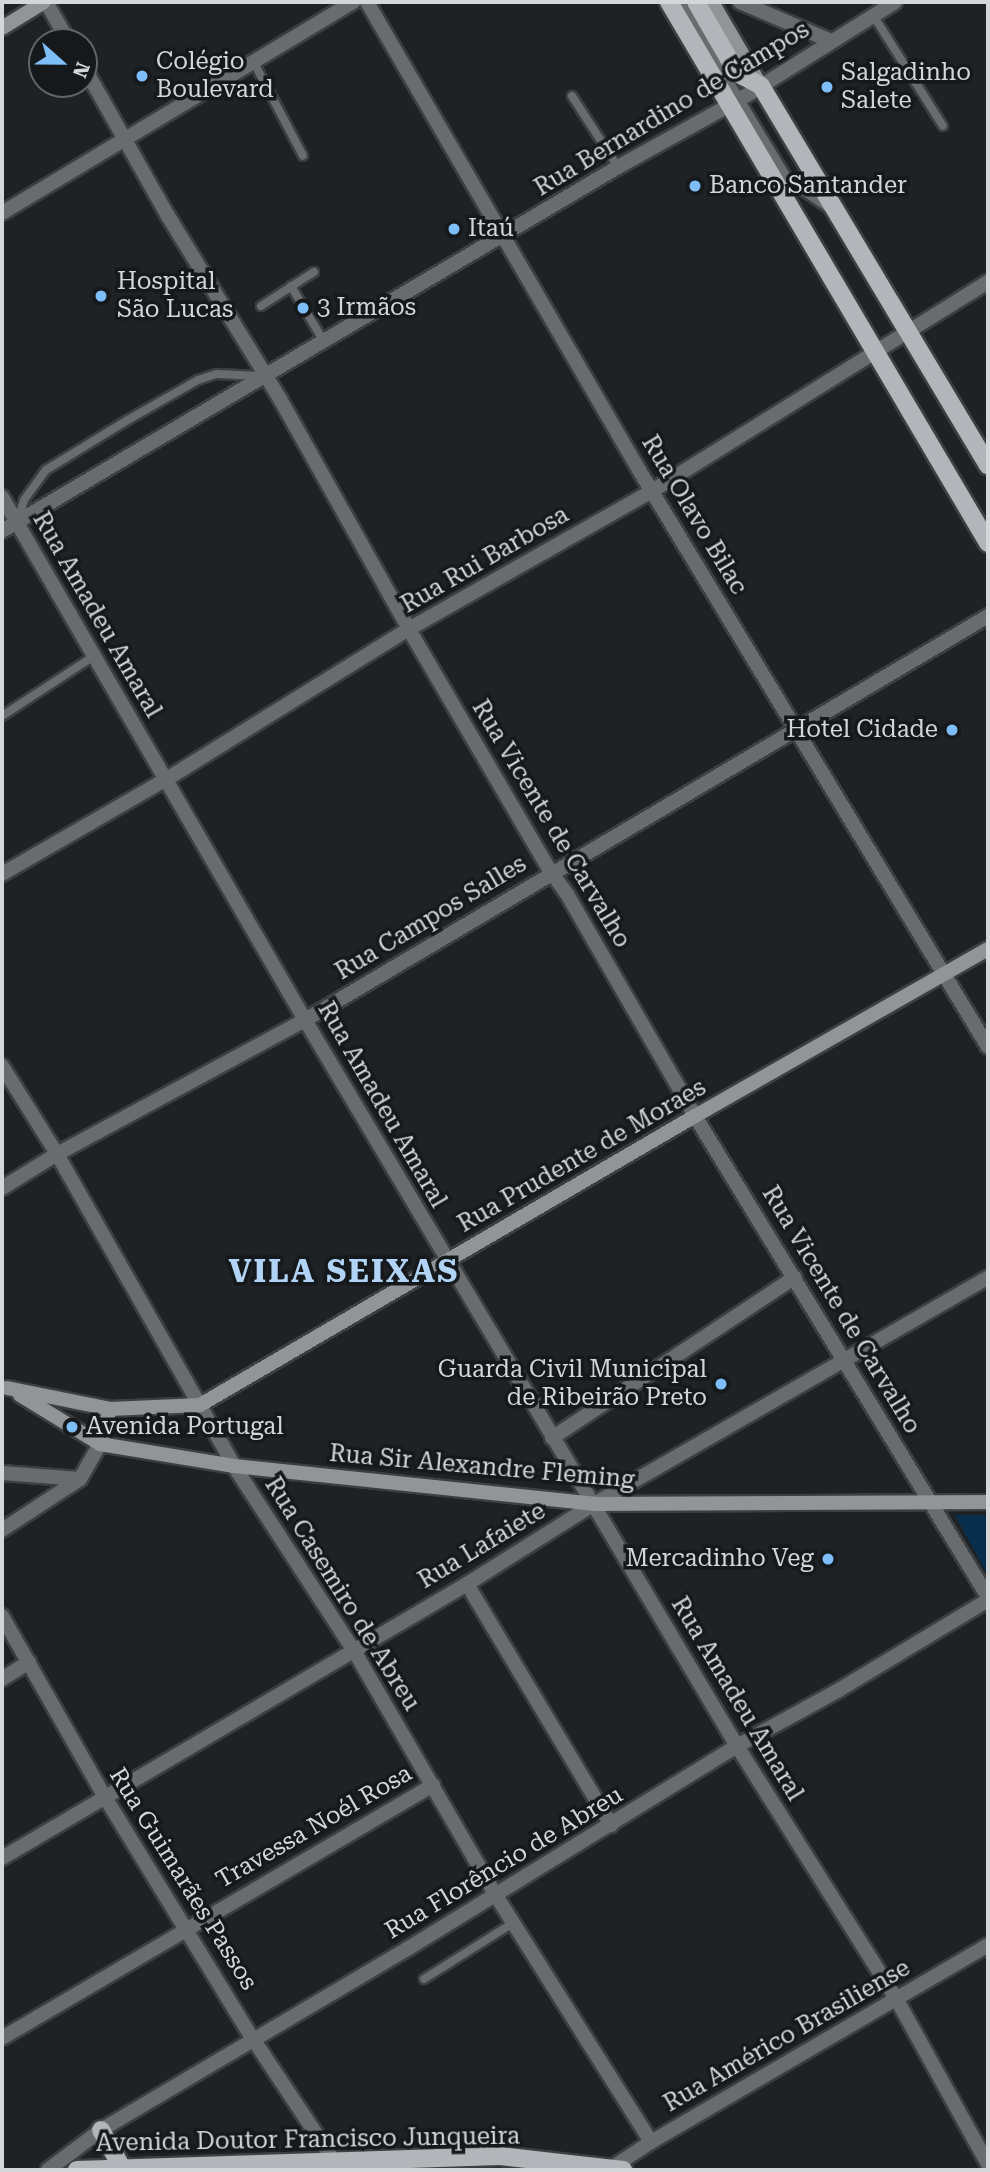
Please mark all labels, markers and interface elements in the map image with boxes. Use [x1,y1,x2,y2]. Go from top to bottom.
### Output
street label: Rua Bernardino de Campos [529,15,815,203]
north arrow [28,28,98,98]
place label: Colégio Boulevard [156,48,274,104]
text: N [68,59,95,81]
place label: Salgadinho Salete [841,59,971,115]
marker: Colégio Boulevard [134,68,150,84]
marker: Salgadinho Salete [819,79,835,95]
place label: Banco Santander [709,172,907,200]
marker: Banco Santander [687,178,703,194]
place label: Itaú [468,215,514,243]
marker: Itaú [446,221,462,237]
place label: Hospital São Lucas [117,268,233,324]
marker: Hospital São Lucas [91,286,111,306]
place label: 3 Irmãos [317,294,416,322]
marker: 3 Irmãos [295,300,311,316]
street label: Rua Olavo Bilac [635,430,753,600]
street label: Rua Rui Barbosa [396,500,574,620]
street label: Rua Amadeu Amaral [26,507,168,723]
street label: Rua Vicente de Carvalho [466,695,636,953]
place label: Hotel Cidade [787,716,938,744]
marker: Hotel Cidade [944,722,960,738]
street label: Rua Campos Salles [330,850,532,986]
street label: Rua Amadeu Amaral [311,997,453,1213]
street label: Rua Prudente de Moraes [453,1073,711,1239]
street label: Rua Vicente de Carvalho [756,1181,926,1439]
district label: VILA SEIXAS [230,1252,458,1290]
place label: Guarda Civil Municipal de Ribeirão Preto [438,1356,707,1412]
marker: Guarda Civil Municipal de Ribeirão Preto [713,1376,729,1392]
place label: Avenida Portugal [86,1413,284,1441]
marker: Avenida Portugal [64,1419,80,1435]
street label: Rua Sir Alexandre Fleming [328,1439,636,1495]
street label: Rua Casemiro de Abreu [258,1472,426,1716]
street label: Rua Lafaiete [413,1497,551,1595]
place label: Mercadinho Veg [626,1545,814,1573]
marker: Mercadinho Veg [820,1551,836,1567]
street label: Rua Amadeu Amaral [665,1592,809,1806]
street label: Travessa Noél Rosa [211,1759,417,1895]
street label: Rua Guimarães Passos [103,1763,263,1995]
street label: Rua Florêncio de Abreu [380,1781,628,1945]
street label: Rua Américo Brasiliense [659,1954,915,2118]
street label: Avenida Doutor Francisco Junqueira [96,2122,520,2158]

